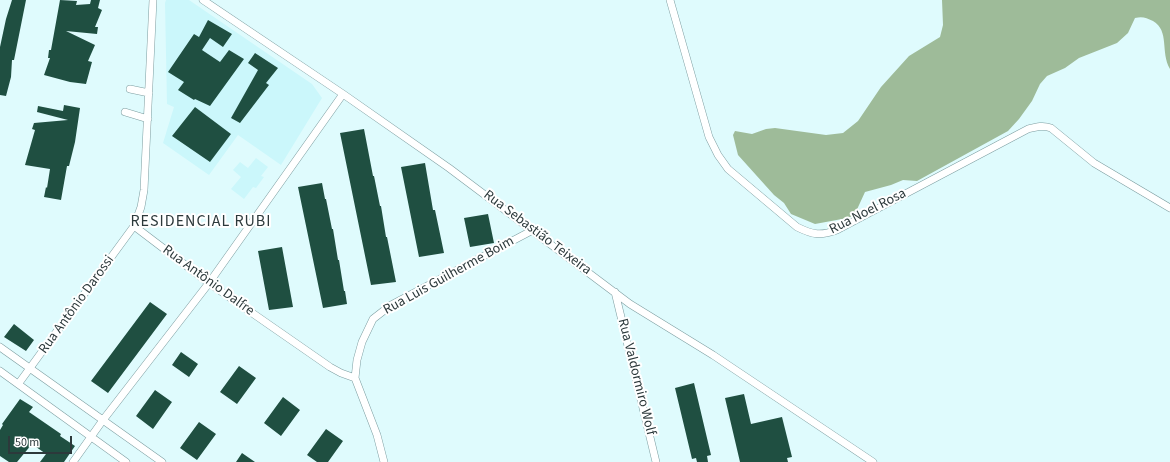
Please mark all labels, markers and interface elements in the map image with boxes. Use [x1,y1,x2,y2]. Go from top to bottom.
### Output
street label: Rua Noel Rosa [827,186,909,238]
street label: Rua Sebastião Teixeira [480,187,594,279]
district label: RESIDENCIAL RUBI [131,212,271,232]
street label: Rua Luis Guilherme Boim [381,233,517,319]
street label: Rua Antônio Dalfre [159,242,257,320]
street label: Rua Antônio Darossi [36,253,118,357]
street label: Rua Valdormiro Wolf [613,317,659,437]
scale bar [10,428,74,454]
text: 50 m [15,434,39,451]

